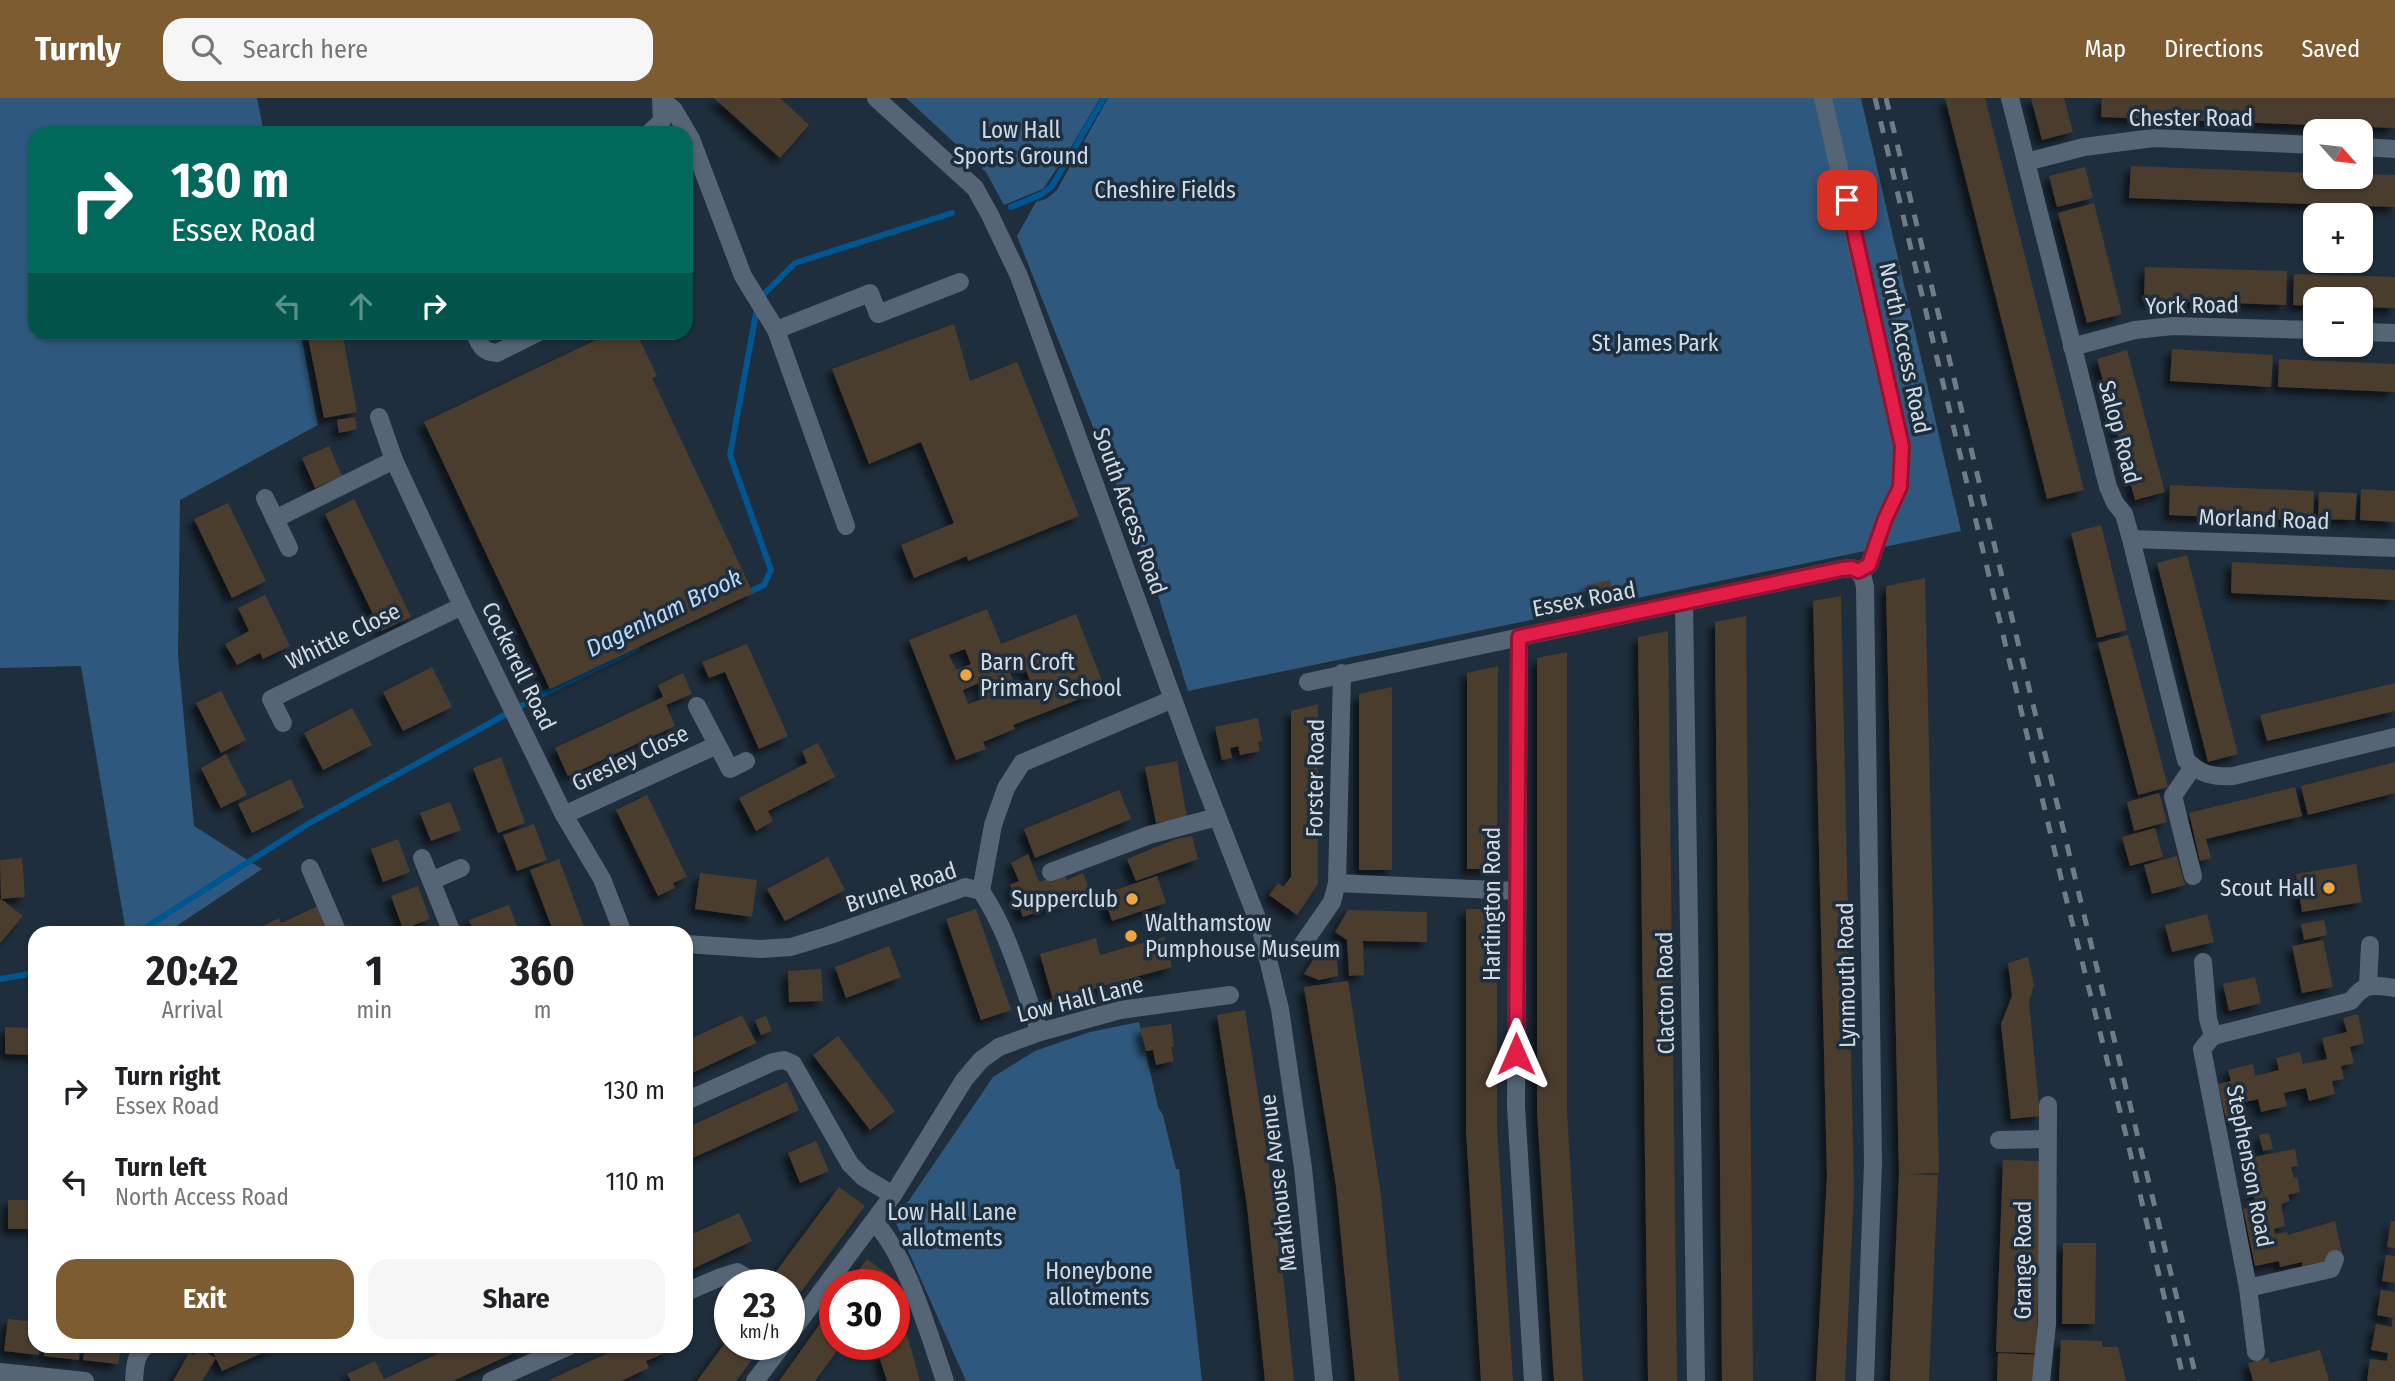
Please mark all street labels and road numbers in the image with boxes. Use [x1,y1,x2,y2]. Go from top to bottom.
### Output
street label: Chester Road [2129,104,2253,132]
street label: North Access Road [1873,260,1937,436]
street label: York Road [2145,290,2239,320]
street label: Salop Road [2093,377,2147,487]
street label: South Access Road [1087,424,1173,598]
street label: Morland Road [2198,503,2330,535]
street label: Essex Road [1530,575,1638,623]
street label: Whittle Close [281,596,405,676]
street label: Cockerell Road [476,597,562,735]
street label: Forster Road [1300,718,1330,838]
street label: Gresley Close [567,719,693,797]
street label: Hartington Road [1478,827,1506,981]
street label: Brunel Road [842,856,960,918]
street label: Lynmouth Road [1831,902,1861,1048]
street label: Clacton Road [1650,931,1680,1055]
street label: Low Hall Lane [1014,970,1146,1028]
street label: Stephenson Road [2221,1082,2279,1250]
street label: Markhouse Avenue [1253,1093,1303,1273]
street label: Grange Road [2009,1201,2037,1319]

